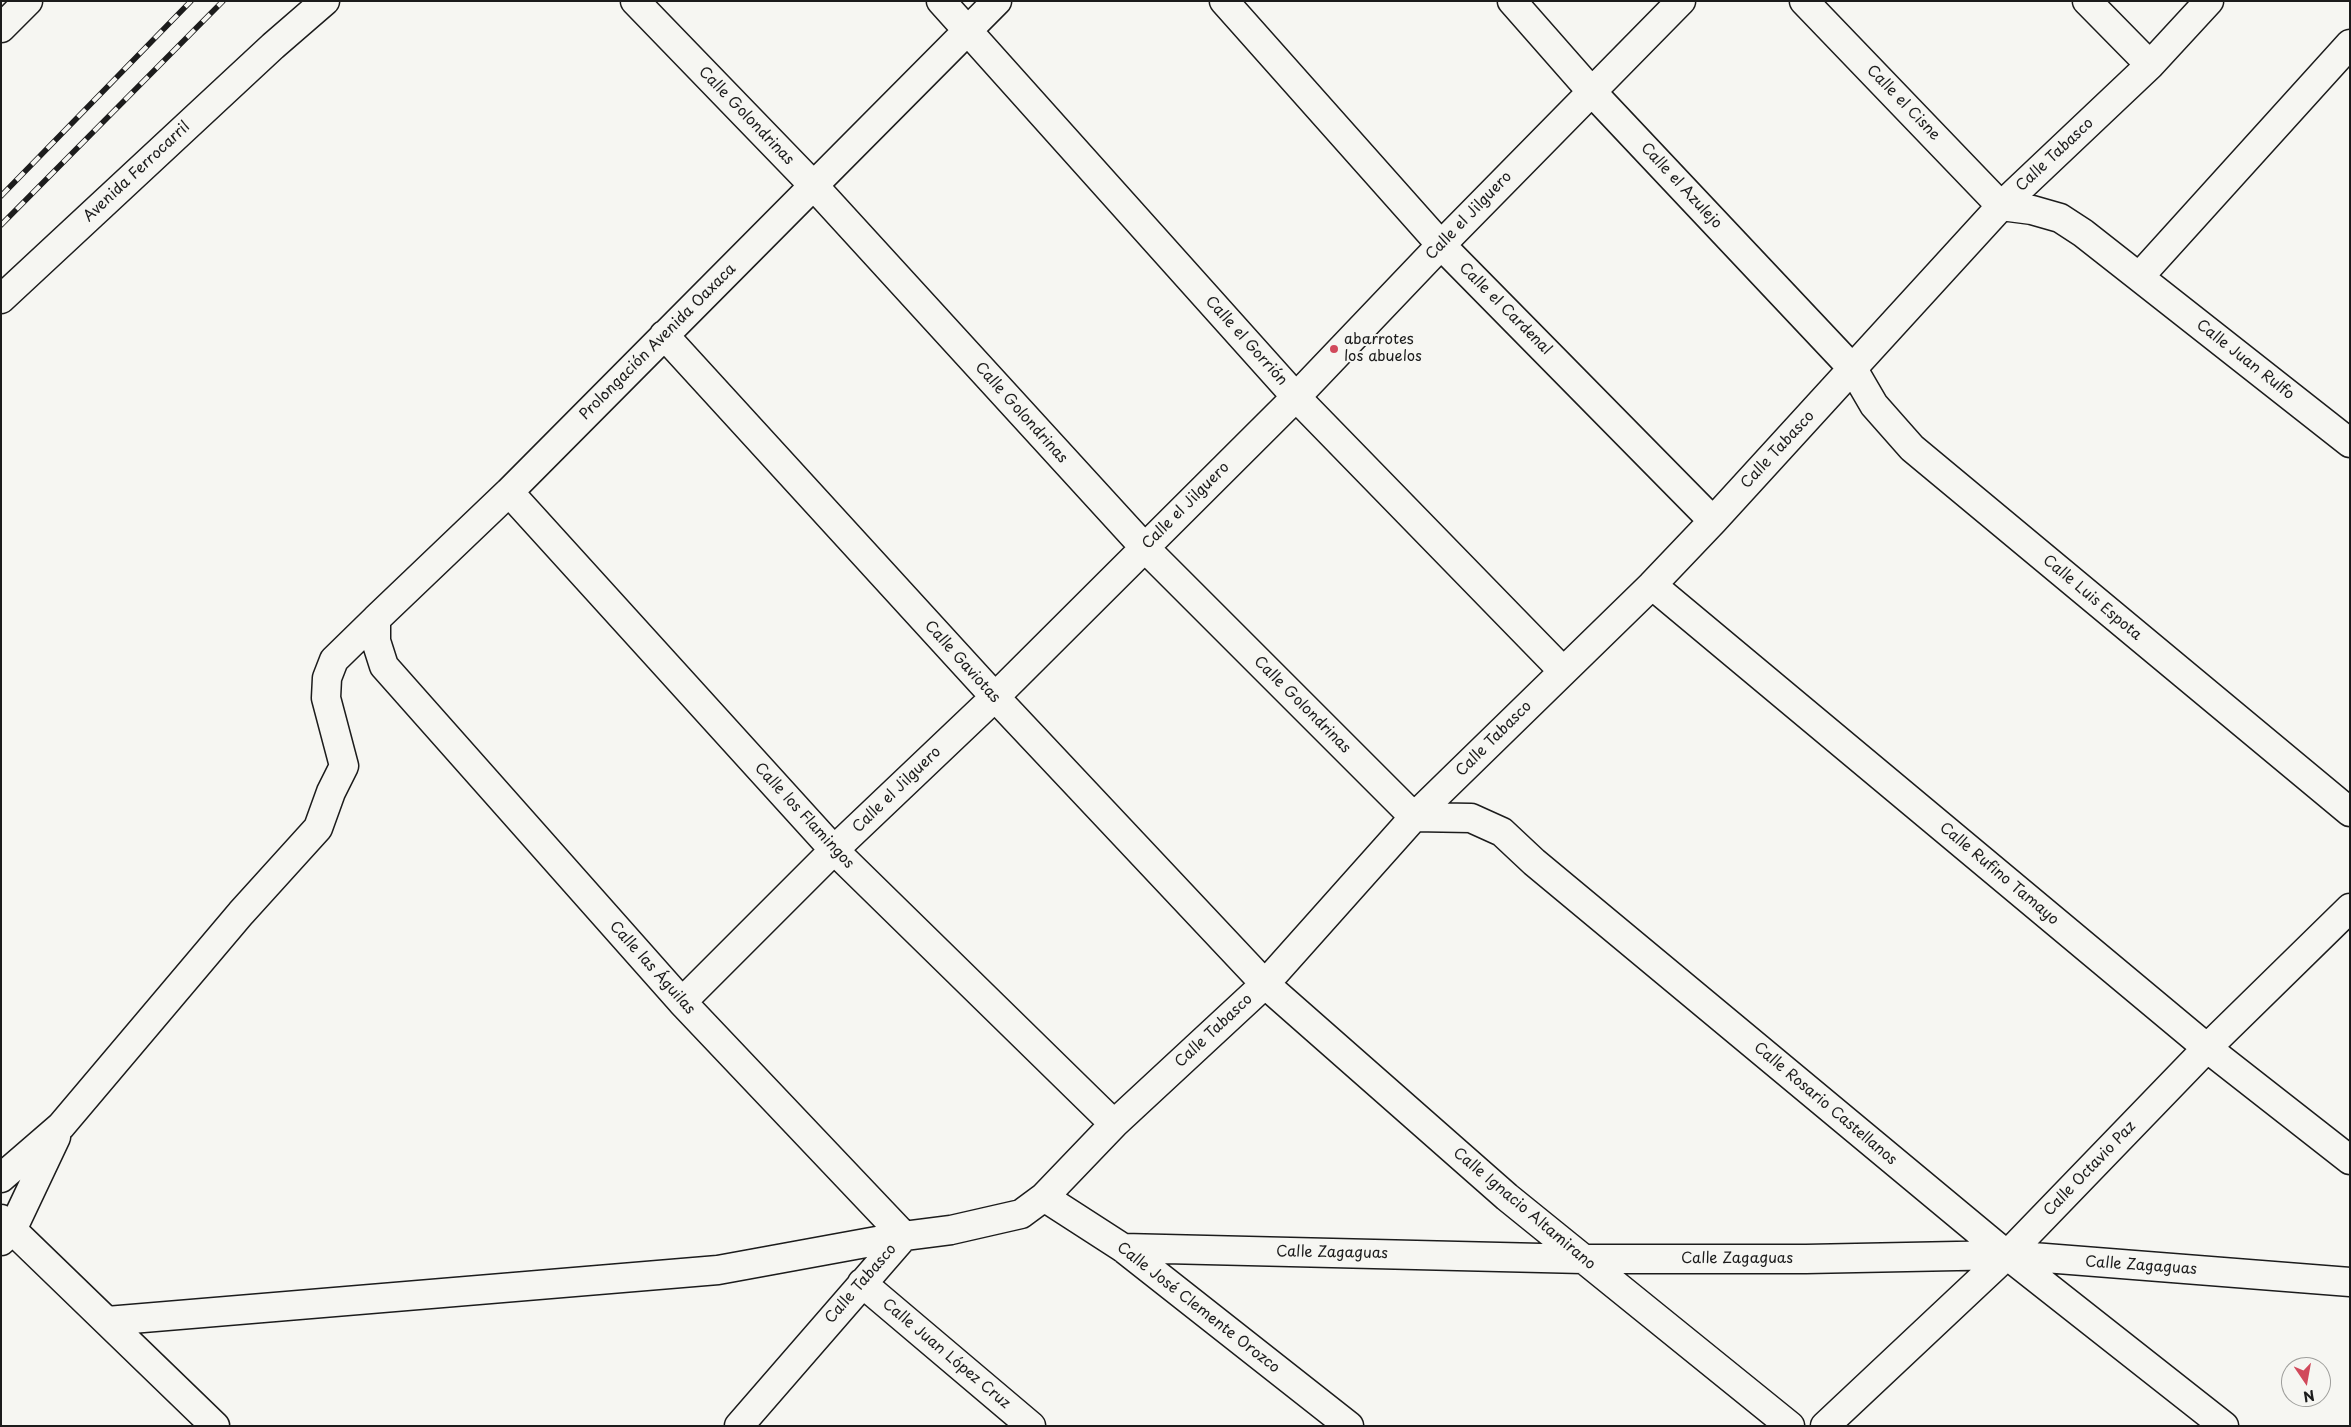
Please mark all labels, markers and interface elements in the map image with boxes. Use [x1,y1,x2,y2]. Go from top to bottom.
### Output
street label: Calle el Cisne [1863,62,1943,144]
street label: Calle Golondrinas [695,63,797,169]
street label: Calle Tabasco [2013,115,2097,195]
street label: Avenida Ferrocarril [80,118,194,226]
street label: Calle el Azulejo [1637,139,1725,233]
street label: Calle el Jilguero [1422,168,1516,264]
street label: Calle el Cardenal [1455,259,1555,359]
street label: Prolongación Avenida Oaxaca [576,260,740,424]
street label: Calle el Gorrión [1201,293,1291,389]
street label: Calle Juan Rulfo [2192,316,2298,404]
place label: abarrotes los abuelos [1344,331,1422,366]
marker: abarrotes los abuelos [1328,343,1340,355]
street label: Calle Golondrinas [971,359,1071,467]
street label: Calle Tabasco [1738,408,1818,492]
street label: Calle el Jilguero [1139,459,1233,553]
street label: Calle Luis Espota [2039,551,2145,645]
street label: Calle Gaviotas [920,617,1004,707]
street label: Calle Golondrinas [1250,653,1354,757]
street label: Calle Tabasco [1452,697,1536,781]
street label: Calle el Jilguero [849,743,945,837]
street label: Calle los Flamingos [750,759,858,873]
street label: Calle Rufino Tamayo [1936,819,2062,929]
street label: Calle las Águilas [605,918,699,1018]
street label: Calle Tabasco [1172,991,1256,1071]
street label: Calle Rosario Castellanos [1750,1039,1900,1169]
street label: Calle Octavio Paz [2040,1118,2140,1220]
street label: Calle Ignacio Altamirano [1449,1144,1599,1274]
street label: Calle José Clemente Orozco [1113,1239,1283,1377]
street label: Calle Tabasco [822,1241,900,1327]
street label: Calle Zagaguas [1276,1243,1388,1263]
street label: Calle Zagaguas [1681,1250,1793,1268]
street label: Calle Zagaguas [2084,1253,2198,1279]
street label: Calle Juan López Cruz [878,1295,1014,1413]
north arrow [2281,1357,2331,1407]
text: N [2301,1385,2317,1408]

